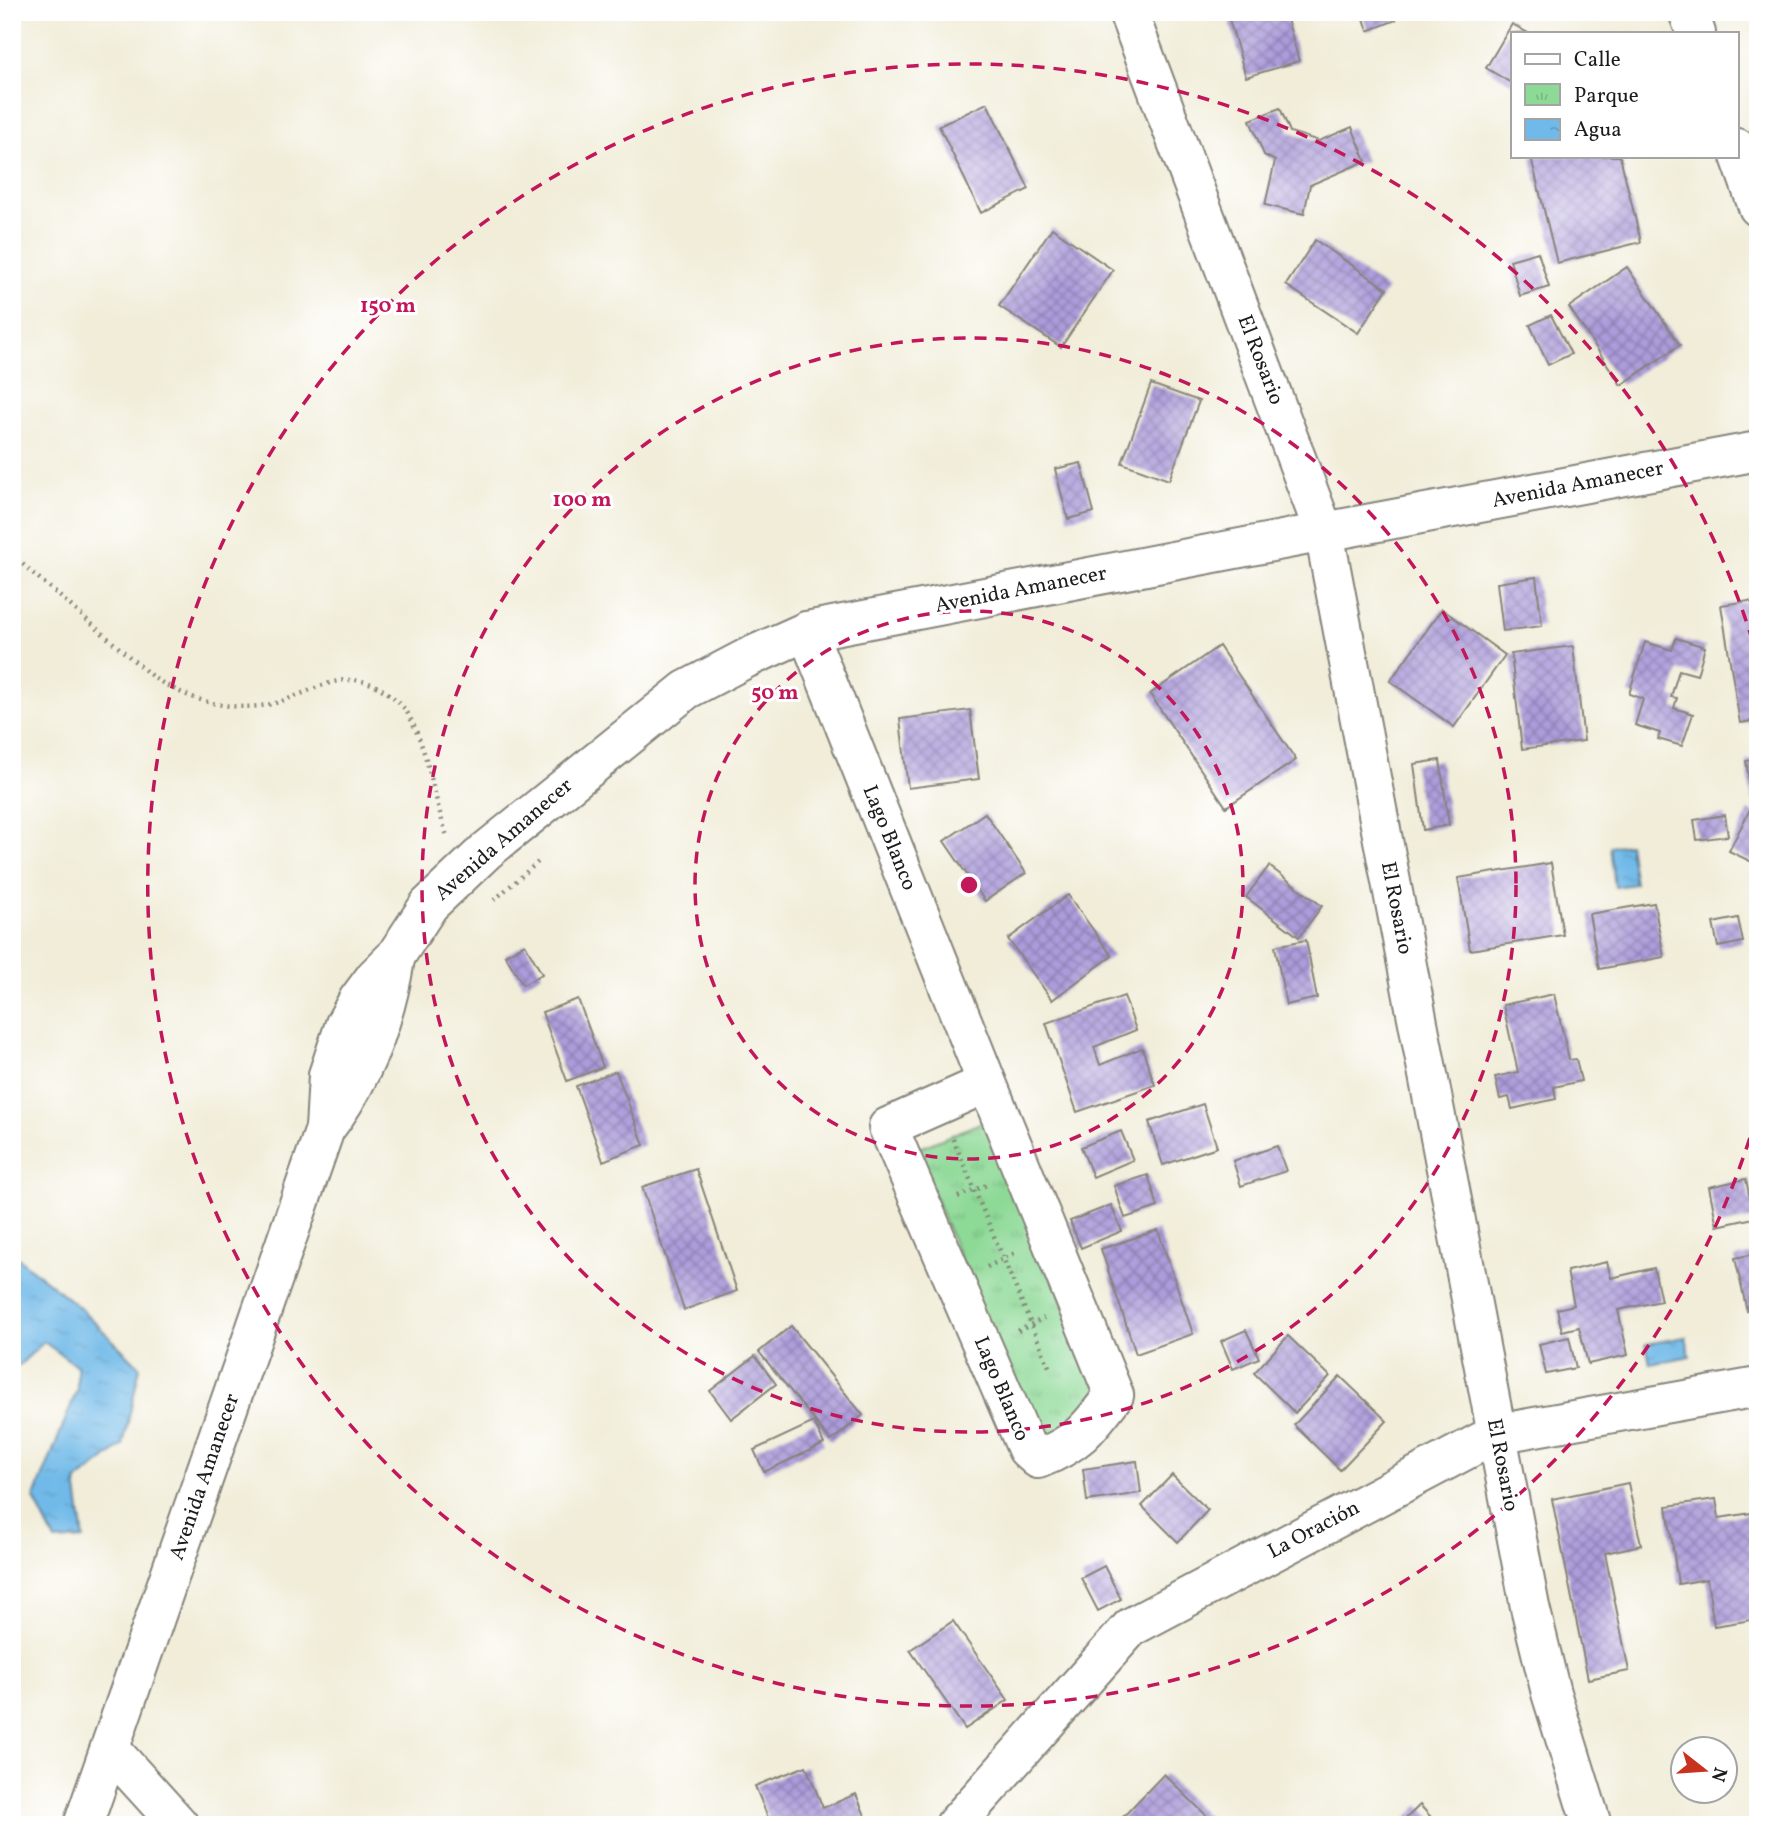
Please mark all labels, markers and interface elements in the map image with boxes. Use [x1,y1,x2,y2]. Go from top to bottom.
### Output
legend [1511,32,1738,158]
text: Calle [1574,46,1621,75]
text: Parque [1574,82,1639,111]
text: Agua [1574,116,1622,145]
text: 150 m [360,292,416,321]
street label: El Rosario [1230,311,1290,409]
street label: Avenida Amanecer [1490,454,1666,516]
text: 100 m [552,486,612,515]
street label: Avenida Amanecer [933,559,1109,621]
text: 50 m [751,679,799,708]
street label: Avenida Amanecer [429,772,579,908]
street label: Lago Blanco [855,781,923,895]
street label: El Rosario [1373,859,1419,957]
centre of rings [957,873,981,897]
street label: Lago Blanco [966,1332,1036,1446]
street label: Avenida Amanecer [163,1390,247,1564]
street label: El Rosario [1479,1416,1525,1514]
street label: La Oración [1263,1494,1365,1566]
north arrow [1668,1736,1738,1806]
text: N [1704,1764,1733,1785]

